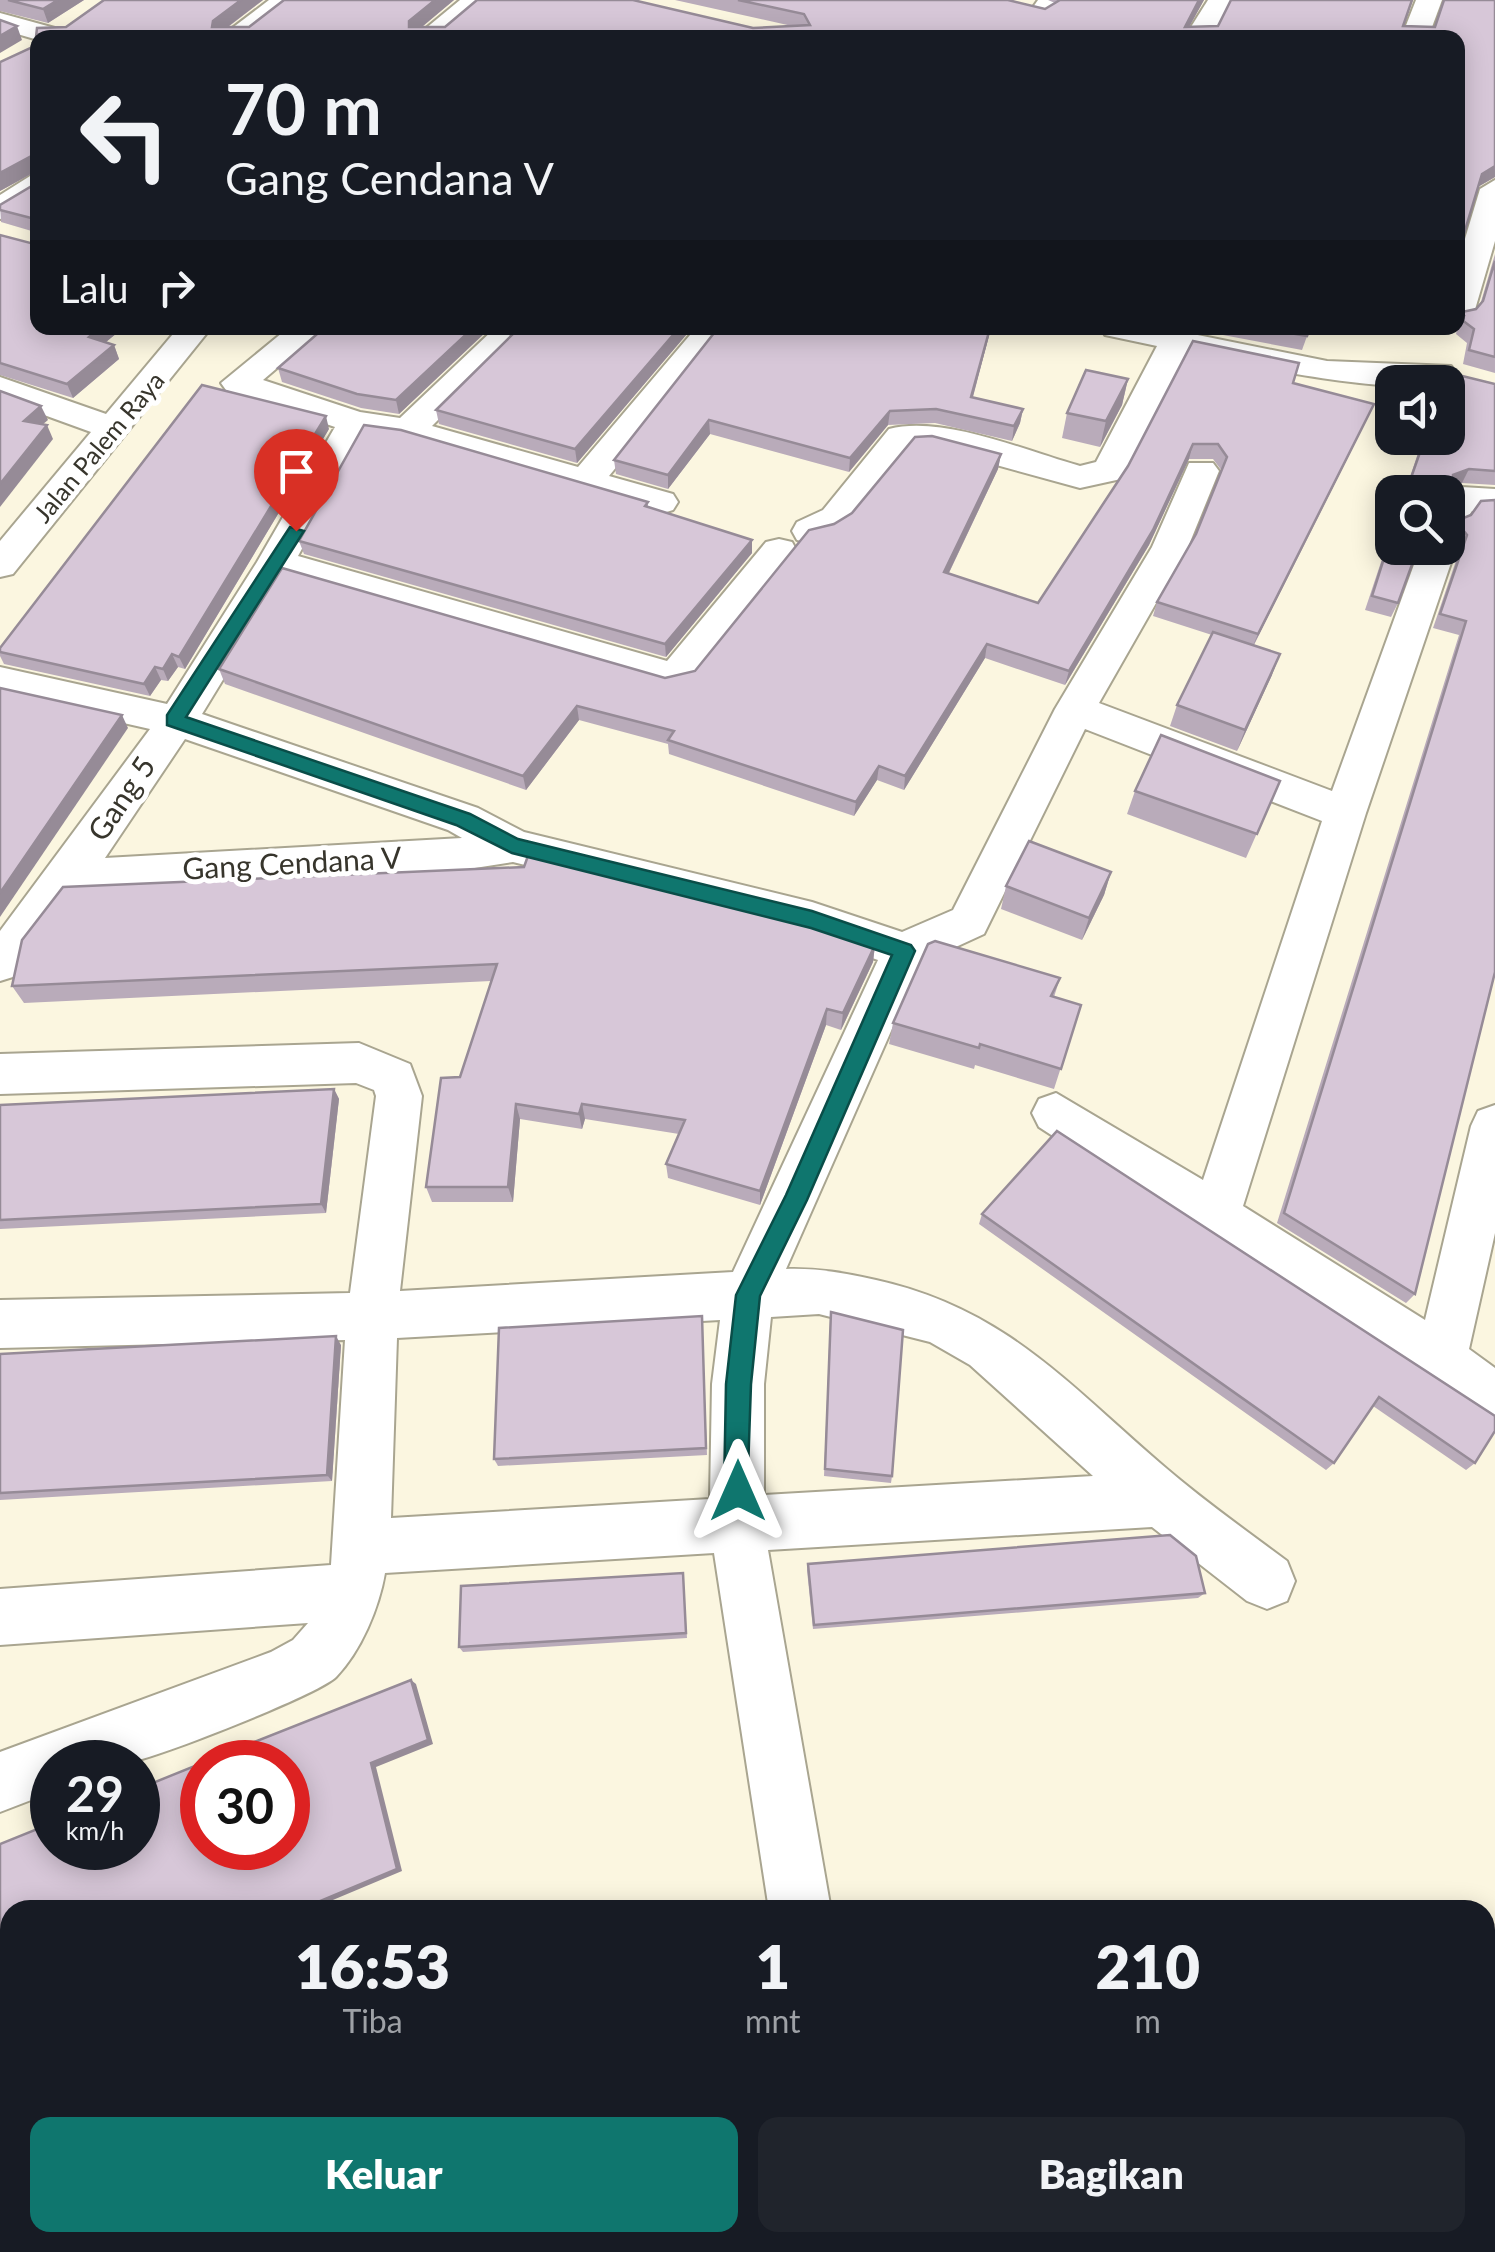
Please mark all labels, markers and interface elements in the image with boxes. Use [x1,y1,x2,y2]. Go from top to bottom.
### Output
text: 70 m [225,66,382,150]
icon: left [60,70,190,200]
text: Gang Cendana V [225,151,554,205]
icon: right [149,260,204,315]
text: Lalu [60,265,129,311]
street label: Jalan Palem Raya [27,365,170,528]
map controls [1375,365,1465,565]
button: sound [1375,365,1465,455]
pin [254,429,339,532]
icon: arrive [269,444,324,499]
button: search [1375,475,1465,565]
street label: Gang 5 [79,749,162,847]
street label: Gang Cendana V [181,838,403,886]
position arrow [686,1439,790,1543]
speed limit sign: 30 [180,1740,310,1870]
text: 29 [66,1763,124,1823]
text: km/h [66,1815,124,1845]
text: 16:53 [295,1930,450,2002]
text: 1 [755,1930,790,2002]
text: 210 [1096,1930,1200,2002]
text: Tiba [342,2001,403,2040]
text: mnt [745,2001,801,2040]
text: m [1135,2001,1161,2040]
button: Keluar [30,2117,738,2232]
button: Bagikan [758,2117,1465,2232]

